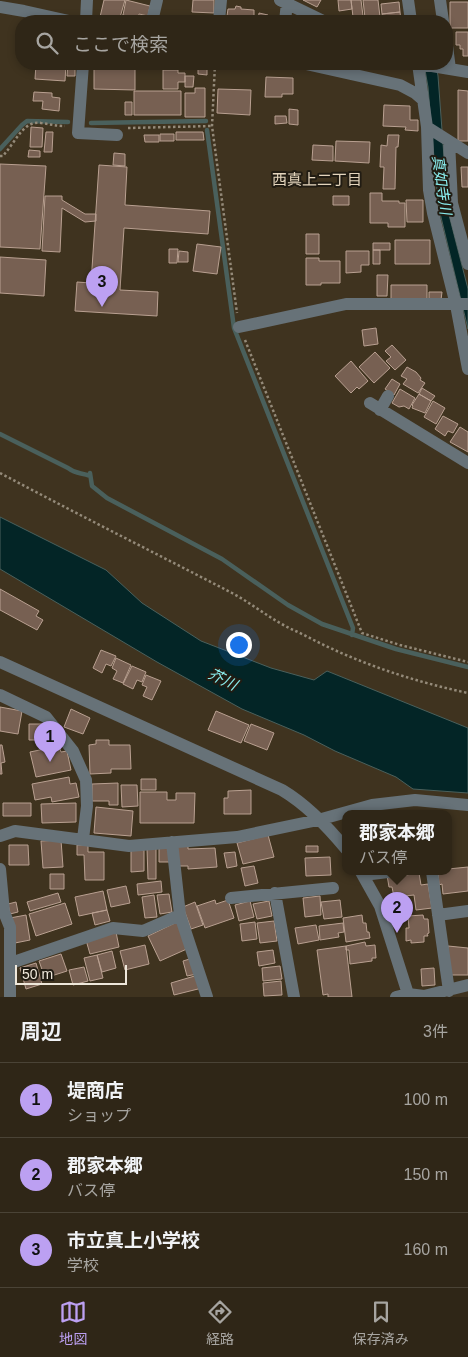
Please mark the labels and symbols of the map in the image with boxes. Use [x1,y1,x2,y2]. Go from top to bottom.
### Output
water label: 真如寺川 [429,154,455,218]
district label: 西真上二丁目 [272,171,362,188]
pin: 3 [86,266,118,307]
your location [226,632,252,658]
water label: 芥川 [206,665,242,694]
pin: 1 [34,721,66,762]
pin: 2 [381,892,413,933]
scale bar [15,962,128,985]

